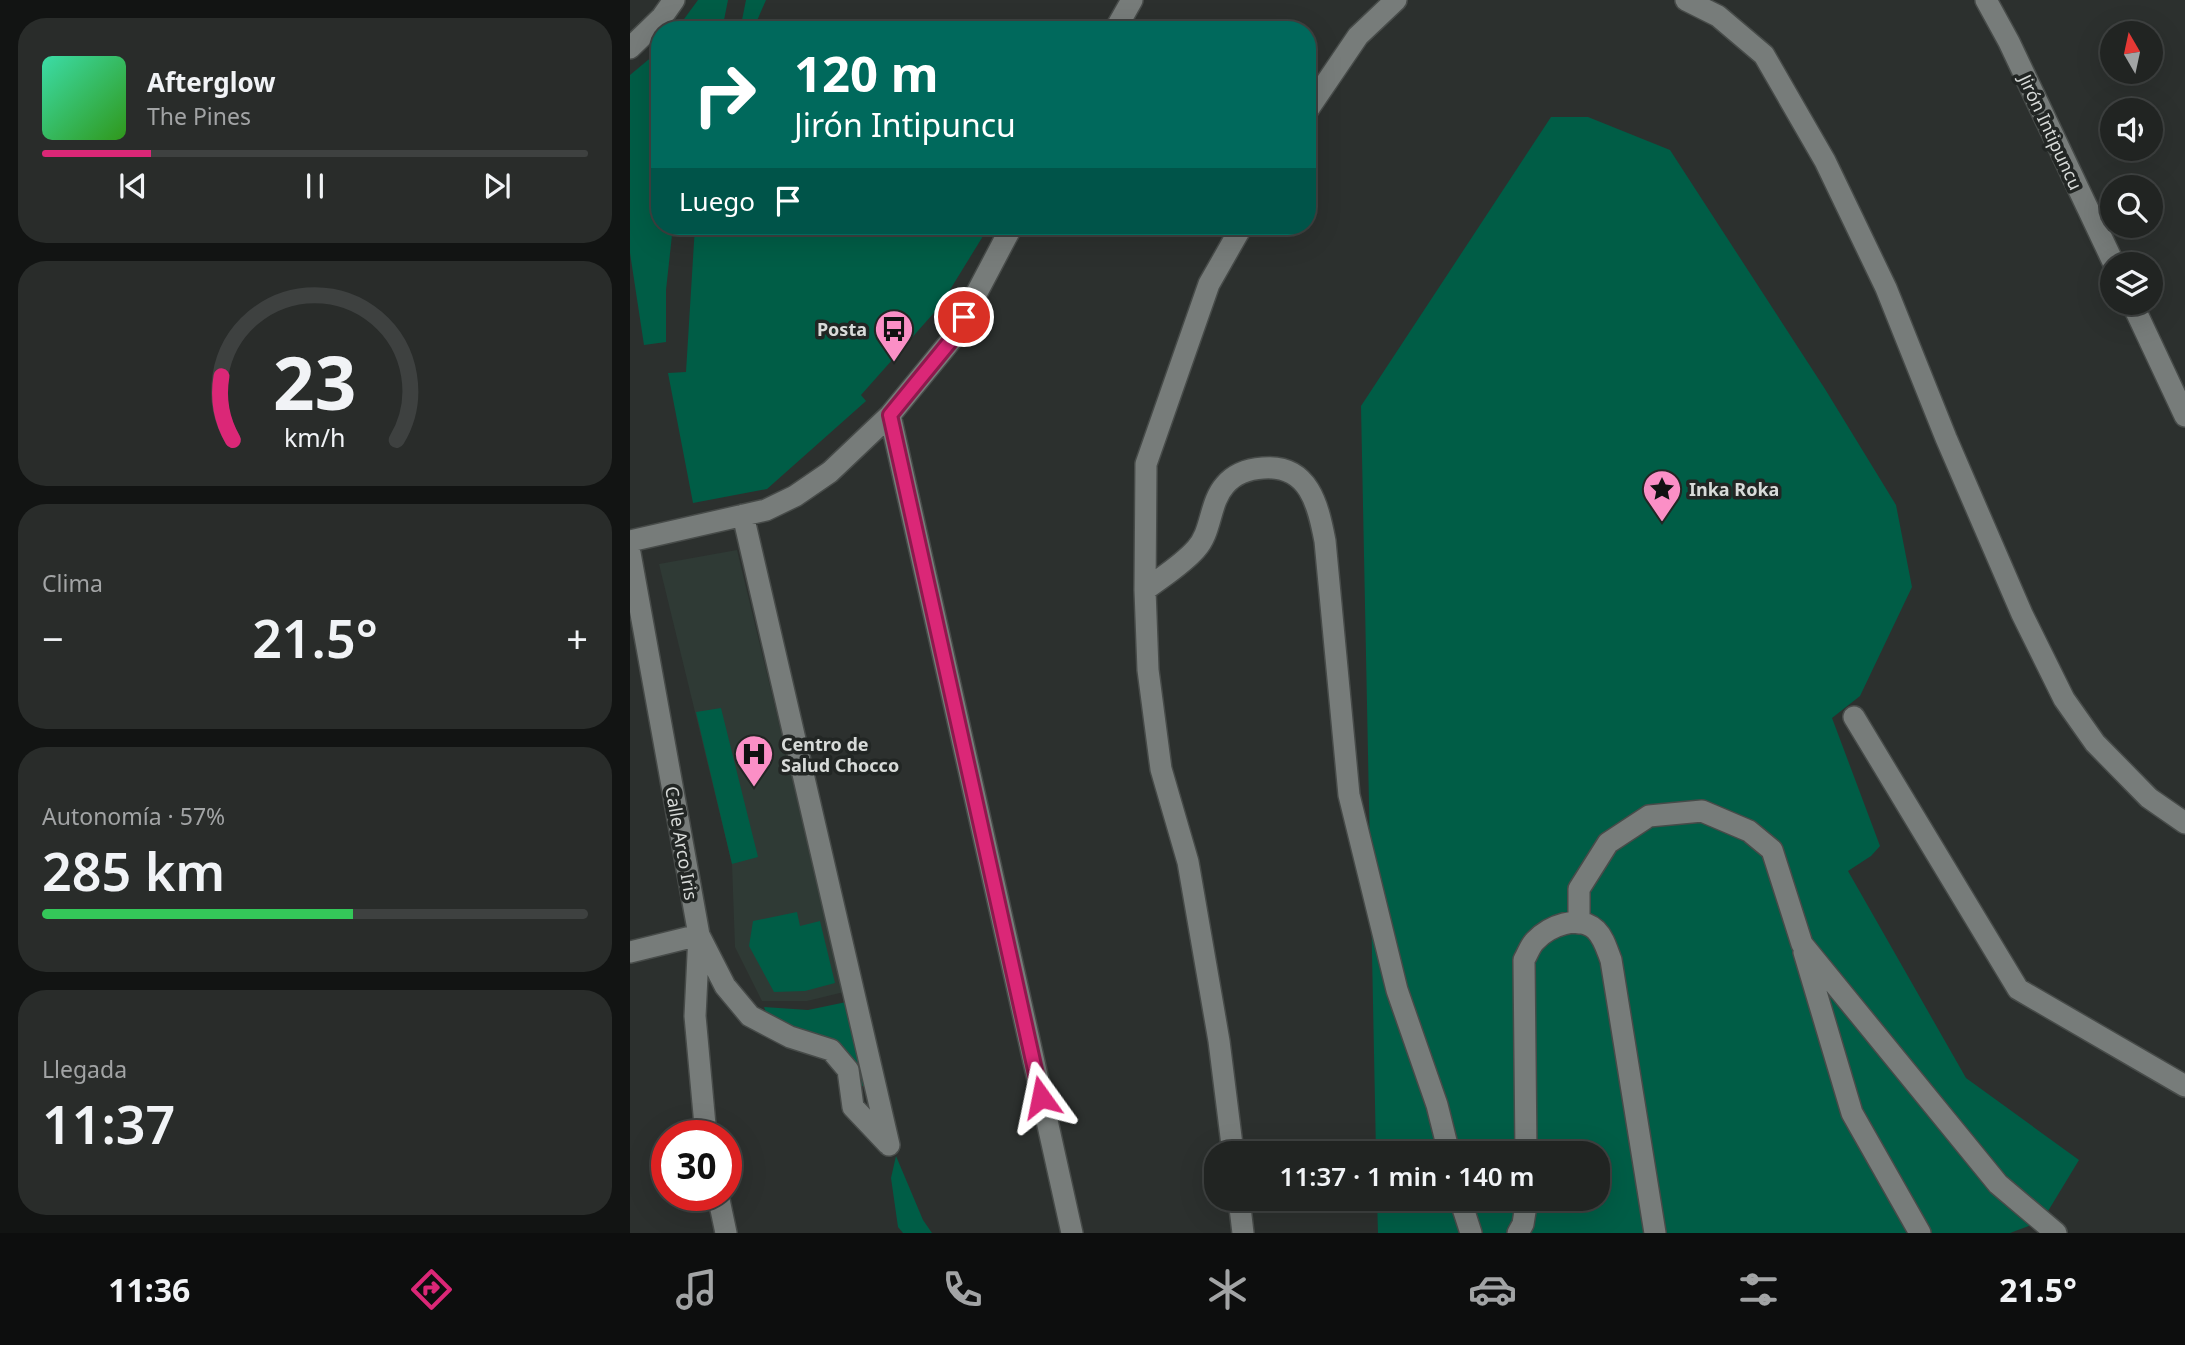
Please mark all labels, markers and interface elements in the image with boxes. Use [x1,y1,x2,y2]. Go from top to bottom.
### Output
north arrow [2100,21,2163,84]
map controls [2100,21,2163,315]
text: 120 m [794,40,939,106]
icon: right [679,49,770,140]
text: Afterglow [147,64,275,100]
street label: Jirón Intipuncu [2013,69,2088,194]
button: sound [2100,98,2163,161]
text: The Pines [147,100,251,132]
text: Jirón Intipuncu [794,103,1016,146]
icon: previous [114,167,152,205]
icon: pause [296,167,334,205]
icon: next [478,167,516,205]
button: search [2100,175,2163,238]
icon: arrive [769,182,807,220]
text: Luego [679,183,755,219]
button: layers [2100,252,2163,315]
pin [934,287,994,347]
icon: arrive [945,298,983,336]
bus stop icon: Posta [873,308,915,363]
place label: Posta [817,317,867,341]
text: 23 [273,332,357,431]
text: km/h [284,419,346,453]
place icon: Inka Roka [1641,468,1683,523]
place label: Inka Roka [1689,477,1779,501]
text: Clima [42,567,103,599]
text: 21.5° [252,602,378,673]
text: − [42,612,64,664]
text: + [566,612,588,664]
place label: Centro de Salud Chocco [781,732,899,777]
hospital icon: Centro de Salud Chocco [733,733,775,788]
street label: Calle Arco Iris [660,784,704,902]
text: Autonomía · 57% [42,800,225,832]
text: 285 km [42,835,225,906]
text: Llegada [42,1053,127,1085]
position arrow [1004,1060,1078,1134]
text: 11:37 [42,1088,175,1159]
speed limit sign: 30 [651,1120,742,1211]
text: 11:37 · 1 min · 140 m [1280,1158,1534,1194]
icon: directions [407,1265,456,1314]
icon: music [672,1265,721,1314]
icon: phone [938,1265,987,1314]
icon: climate [1203,1265,1252,1314]
icon: car [1468,1265,1517,1314]
icon: filters [1734,1265,1783,1314]
text: 11:36 [108,1268,190,1311]
text: 21.5° [1999,1268,2077,1311]

